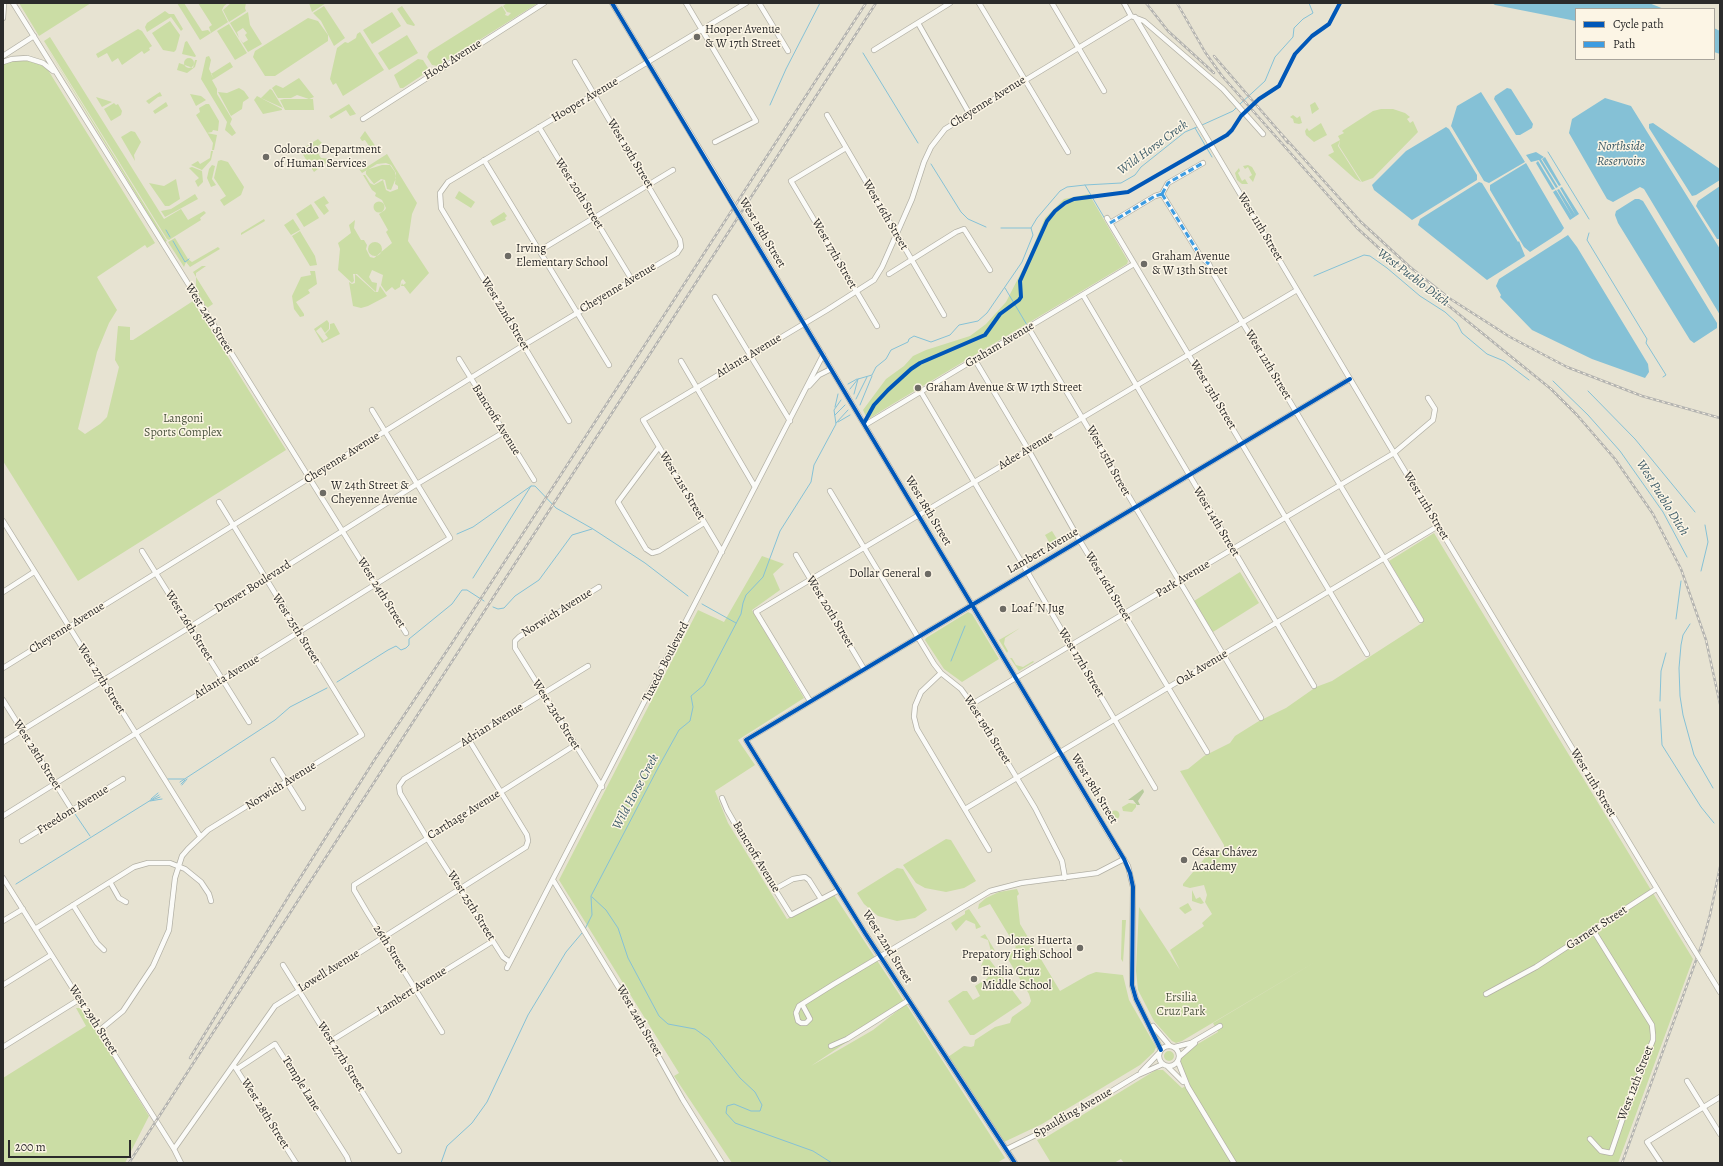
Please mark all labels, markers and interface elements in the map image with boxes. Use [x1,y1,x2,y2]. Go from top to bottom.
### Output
legend [1575,8,1715,60]
text: Cycle path [1613,16,1664,32]
place label: Hooper Avenue & W 17th Street [705,23,781,51]
marker: Hooper Avenue & W 17th Street [692,32,702,42]
text: Path [1613,36,1635,52]
street label: Hood Avenue [421,37,485,83]
street label: Cheyenne Avenue [948,73,1028,131]
street label: Hooper Avenue [549,74,621,126]
street label: West 19th Street [604,117,656,191]
water label: Wild Horse Creek [1115,117,1191,179]
water label: Northside Reservoirs [1597,139,1645,170]
place label: Colorado Department of Human Services [274,143,381,171]
marker: Colorado Department of Human Services [261,152,271,162]
street label: West 20th Street [551,156,607,232]
street label: West 16th Street [859,177,911,253]
street label: West 11th Street [1234,190,1286,264]
street label: West 18th Street [735,195,789,271]
street label: West 17th Street [808,217,860,291]
place label: Irving Elementary School [516,242,608,270]
water label: West Pueblo Ditch [1374,246,1452,310]
place label: Graham Avenue & W 13th Street [1152,250,1230,278]
marker: Irving Elementary School [503,251,513,261]
marker: Graham Avenue & W 13th Street [1139,259,1149,269]
street label: Cheyenne Avenue [577,260,659,316]
street label: West 22nd Street [477,275,533,353]
street label: West 24th Street [182,281,236,357]
street label: Graham Avenue [963,319,1037,371]
street label: West 12th Street [1242,327,1294,403]
street label: Atlanta Avenue [714,331,784,381]
street label: West 13th Street [1187,358,1239,432]
place label: Graham Avenue & W 17th Street [926,381,1082,395]
street label: Bancroft Avenue [468,382,524,458]
marker: Graham Avenue & W 17th Street [913,383,923,393]
park label: Langoni Sports Complex [144,412,222,440]
street label: West 15th Street [1083,423,1133,499]
street label: Cheyenne Avenue [302,429,382,487]
street label: Adee Avenue [996,429,1056,473]
street label: West 21st Street [656,449,708,523]
water label: West Pueblo Ditch [1632,457,1692,539]
street label: West 11th Street [1400,469,1452,543]
street label: West 18th Street [901,473,955,549]
place label: W 24th Street & Cheyenne Avenue [331,479,417,507]
street label: West 14th Street [1190,485,1242,559]
marker: W 24th Street & Cheyenne Avenue [318,488,328,498]
street label: Lambert Avenue [1005,525,1081,577]
street label: West 16th Street [1082,550,1134,624]
street label: West 24th Street [354,555,408,631]
street label: Park Avenue [1153,557,1213,601]
street label: Denver Boulevard [212,558,294,616]
place label: Dollar General [849,567,920,581]
marker: Dollar General [923,569,933,579]
street label: West 20th Street [803,574,857,650]
street label: Norwich Avenue [519,586,595,640]
street label: West 26th Street [162,588,216,664]
street label: West 25th Street [269,591,323,667]
street label: Cheyenne Avenue [27,599,107,657]
place label: Loaf 'N Jug [1011,602,1064,616]
marker: Loaf 'N Jug [998,604,1008,614]
street label: Tuxedo Boulevard [640,620,692,704]
street label: West 17th Street [1055,626,1107,700]
street label: West 27th Street [74,641,128,717]
street label: Oak Avenue [1173,647,1231,689]
street label: Atlanta Avenue [192,652,262,702]
street label: West 23rd Street [529,677,583,753]
street label: West 19th Street [960,693,1014,767]
street label: Adrian Avenue [458,700,526,750]
street label: West 28th Street [10,717,64,793]
street label: West 11th Street [1567,746,1619,820]
street label: West 18th Street [1067,751,1121,827]
water label: Wild Horse Creek [610,752,662,832]
street label: Norwich Avenue [243,759,319,813]
street label: Freedom Avenue [35,782,111,838]
street label: Carthage Avenue [425,787,503,843]
street label: Bancroft Avenue [729,819,783,895]
place label: César Chávez Academy [1192,846,1257,874]
marker: César Chávez Academy [1179,855,1189,865]
street label: West 25th Street [444,868,498,944]
street label: Garnett Street [1564,903,1630,953]
street label: West 22nd Street [859,908,915,986]
street label: 26th Street [370,923,410,975]
place label: Dolores Huerta Prepatory High School [962,934,1072,962]
marker: Dolores Huerta Prepatory High School [1075,943,1085,953]
street label: Lowell Avenue [296,946,362,996]
street label: Lambert Avenue [374,964,450,1018]
place label: Ersilia Cruz Middle School [982,965,1051,993]
marker: Ersilia Cruz Middle School [969,974,979,984]
street label: West 29th Street [65,982,121,1058]
street label: West 24th Street [613,983,665,1059]
park label: Ersilia Cruz Park [1157,991,1205,1019]
street label: West 27th Street [314,1019,368,1095]
street label: West 12th Street [1615,1044,1657,1122]
street label: Temple Lane [279,1054,323,1114]
street label: West 28th Street [238,1076,292,1152]
street label: Spaulding Avenue [1031,1085,1115,1141]
scale bar [10,1132,133,1158]
text: 200 m [15,1139,46,1155]

